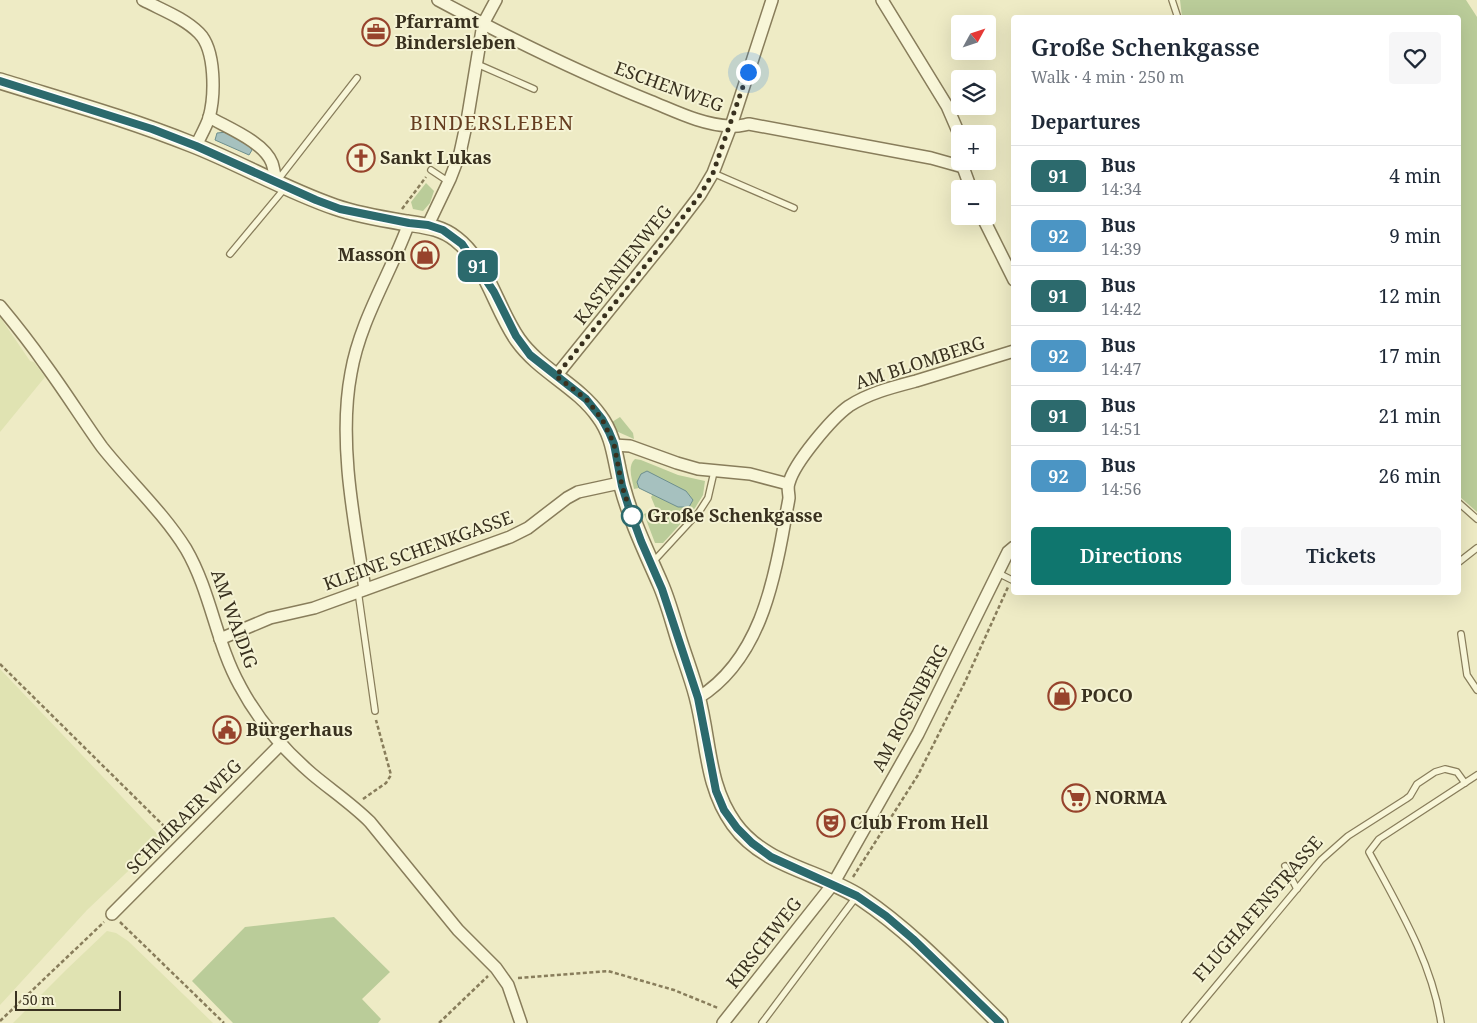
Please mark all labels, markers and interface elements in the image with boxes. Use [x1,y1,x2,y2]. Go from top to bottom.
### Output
place label: Pfarramt Bindersleben [395,9,516,54]
north arrow [951,15,996,60]
map controls [951,15,996,225]
office icon: Pfarramt Bindersleben [361,17,391,47]
text: Große Schenkgasse [1031,30,1260,63]
button: heart [1389,32,1441,84]
street label: ESCHENWEG [612,55,727,117]
your location [736,60,761,85]
text: Walk · 4 min · 250 m [1031,66,1184,88]
button: layers [951,70,996,115]
district label: BINDERSLEBEN [410,109,574,136]
text: Departures [1031,109,1140,135]
button: + [951,125,996,170]
church icon: Sankt Lukas [346,143,376,173]
place label: Sankt Lukas [380,145,492,169]
text: Bus [1101,152,1136,178]
text: 4 min [1389,163,1441,189]
text: 91 [1048,164,1069,188]
text: 14:34 [1101,178,1141,200]
button: − [951,180,996,225]
street label: KASTANIENWEG [568,200,677,329]
text: Bus [1101,212,1136,238]
text: 9 min [1389,223,1441,249]
text: 92 [1048,224,1069,248]
text: 14:39 [1101,238,1141,260]
shop icon: Masson [410,240,440,270]
place label: Masson [338,242,406,266]
line badge: 91 [456,250,500,282]
text: 91 [468,254,488,278]
text: Bus [1101,272,1136,298]
text: 12 min [1379,283,1441,309]
text: 91 [1048,284,1069,308]
text: 14:42 [1101,298,1141,320]
street label: AM BLOMBERG [852,330,988,394]
text: Bus [1101,332,1136,358]
text: 17 min [1379,343,1441,369]
text: 92 [1048,344,1069,368]
text: 14:47 [1101,358,1141,380]
text: Bus [1101,392,1136,418]
text: 21 min [1379,403,1441,429]
text: 91 [1048,404,1069,428]
text: 14:51 [1101,418,1141,440]
text: Bus [1101,452,1136,478]
text: 26 min [1379,463,1441,489]
text: 92 [1048,464,1069,488]
text: 14:56 [1101,478,1141,500]
place label: Große Schenkgasse [647,503,823,527]
street label: KLEINE SCHENKGASSE [320,505,516,596]
marker: Große Schenkgasse [621,505,643,527]
button: Directions [1031,527,1231,585]
button: Tickets [1241,527,1441,585]
street label: AM WAIDIG [206,566,264,672]
street label: AM ROSENBERG [865,639,953,775]
shop icon: POCO [1047,681,1077,711]
place label: POCO [1081,683,1133,707]
public building icon: Bürgerhaus [212,715,242,745]
place label: Bürgerhaus [246,717,353,741]
street label: SCHMIRAER WEG [120,753,246,879]
supermarket icon: NORMA [1061,783,1091,813]
place label: NORMA [1095,785,1167,809]
theatre icon: Club From Hell [816,808,846,838]
place label: Club From Hell [850,810,989,834]
street label: FLUGHAFENSTRASSE [1187,830,1327,986]
street label: KIRSCHWEG [720,892,806,993]
scale bar [15,988,121,1011]
text: 50 m [22,990,55,1009]

